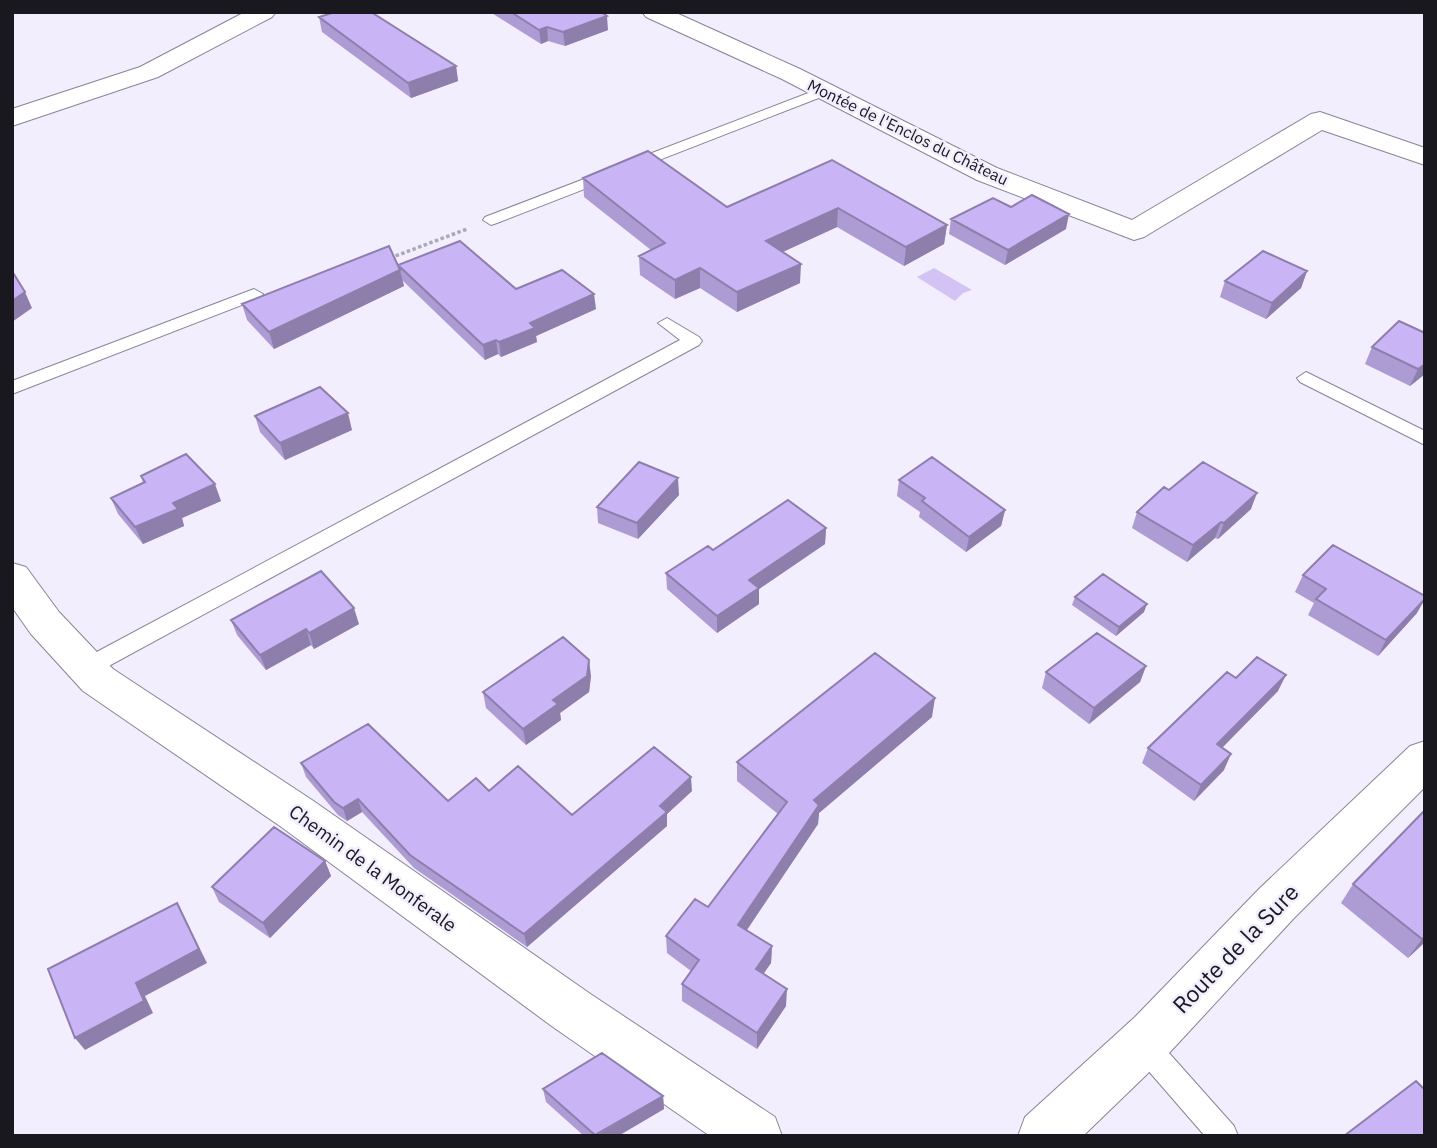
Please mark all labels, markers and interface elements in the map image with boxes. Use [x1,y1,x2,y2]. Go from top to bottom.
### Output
street label: Montée de l'Enclos du Château [804,75,1012,189]
street label: Chemin de la Monferale [284,799,462,937]
street label: Route de la Sure [1165,877,1305,1019]

